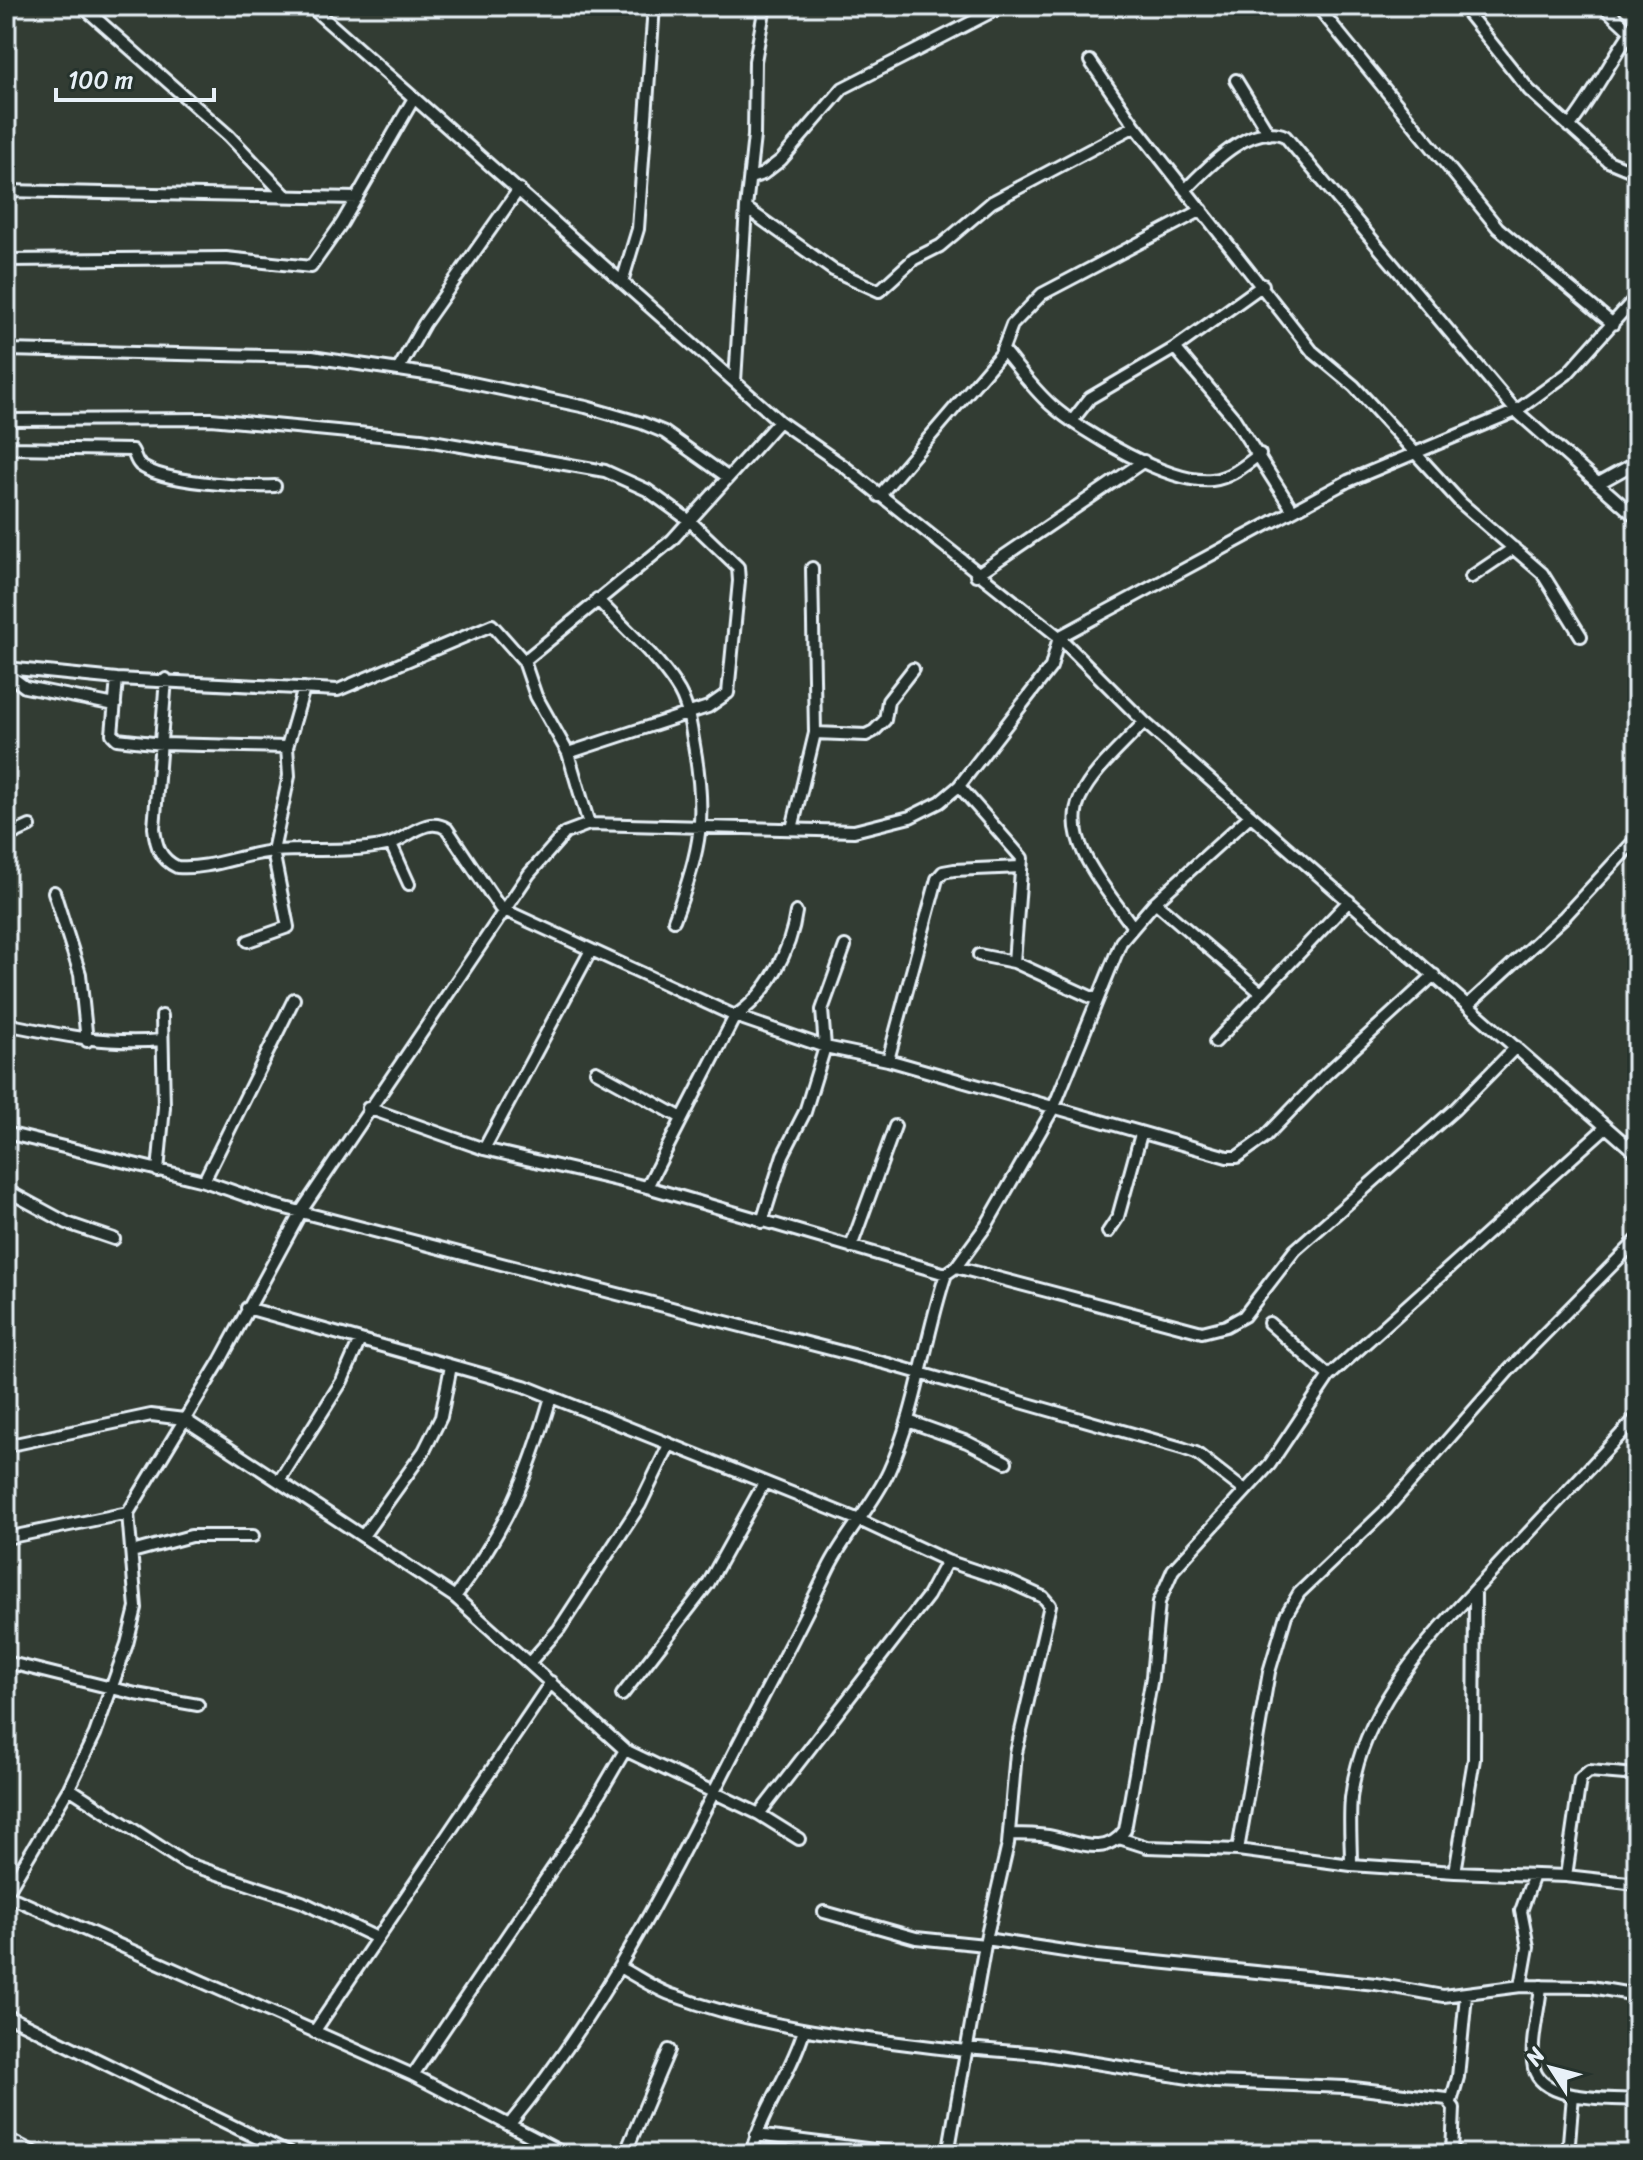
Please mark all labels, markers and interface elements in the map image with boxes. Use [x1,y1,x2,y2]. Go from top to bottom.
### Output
scale bar [56,52,214,102]
text: 100 m [68,59,133,101]
north arrow [1511,2028,1591,2108]
text: N [1514,2038,1556,2075]

